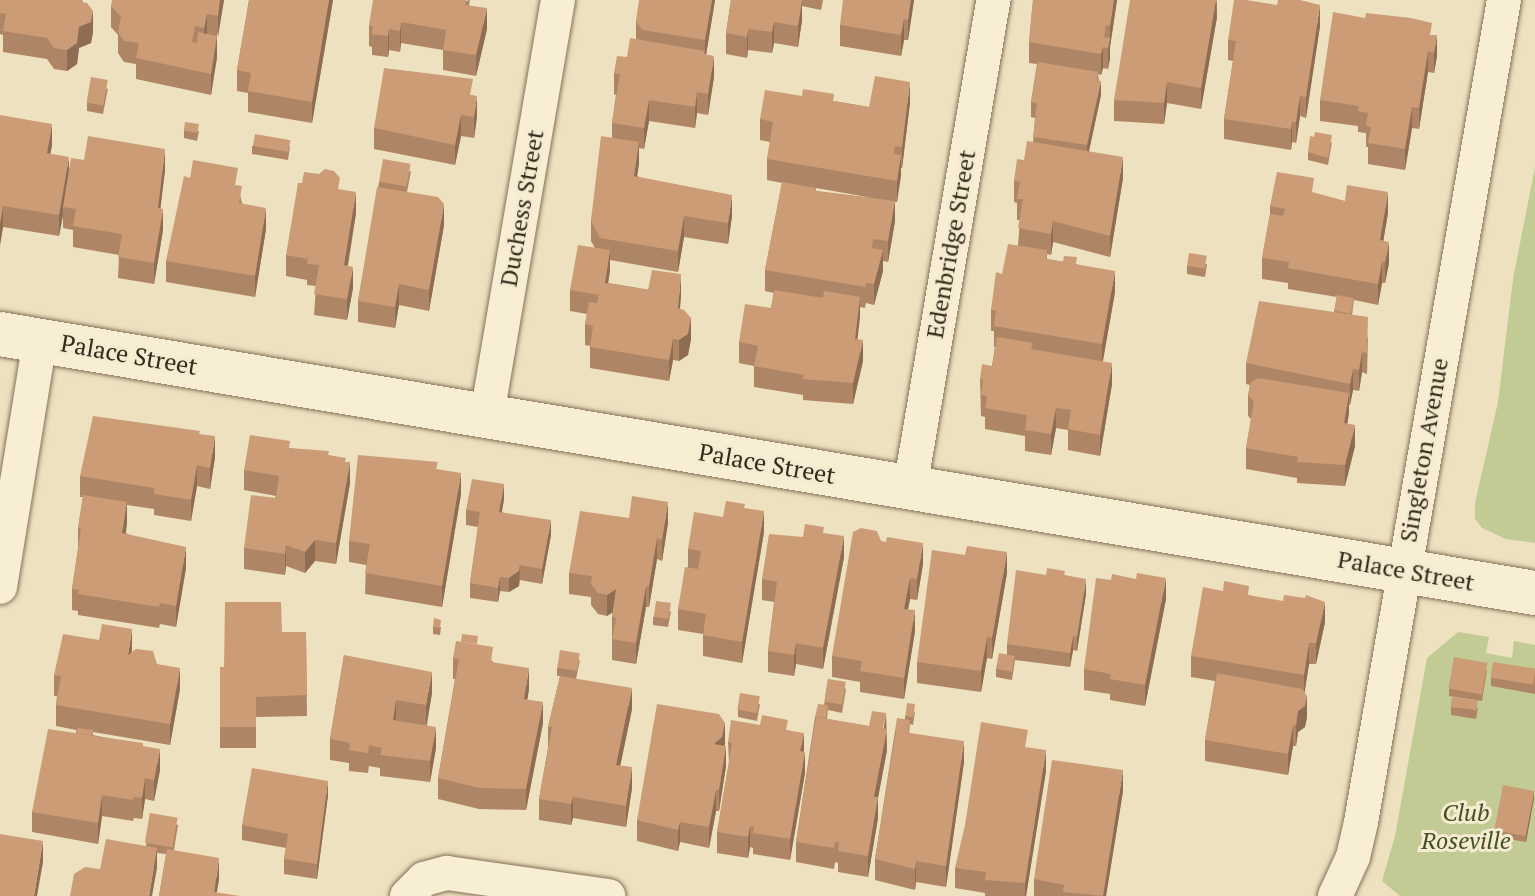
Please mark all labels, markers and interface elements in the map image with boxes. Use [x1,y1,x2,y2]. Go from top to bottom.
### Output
street label: Duchess Street [494,127,550,289]
street label: Edenbridge Street [920,147,982,341]
street label: Palace Street [58,329,200,381]
street label: Singleton Avenue [1394,355,1454,545]
street label: Palace Street [696,438,838,490]
street label: Palace Street [1335,545,1477,597]
park label: Club Roseville [1421,799,1511,855]

